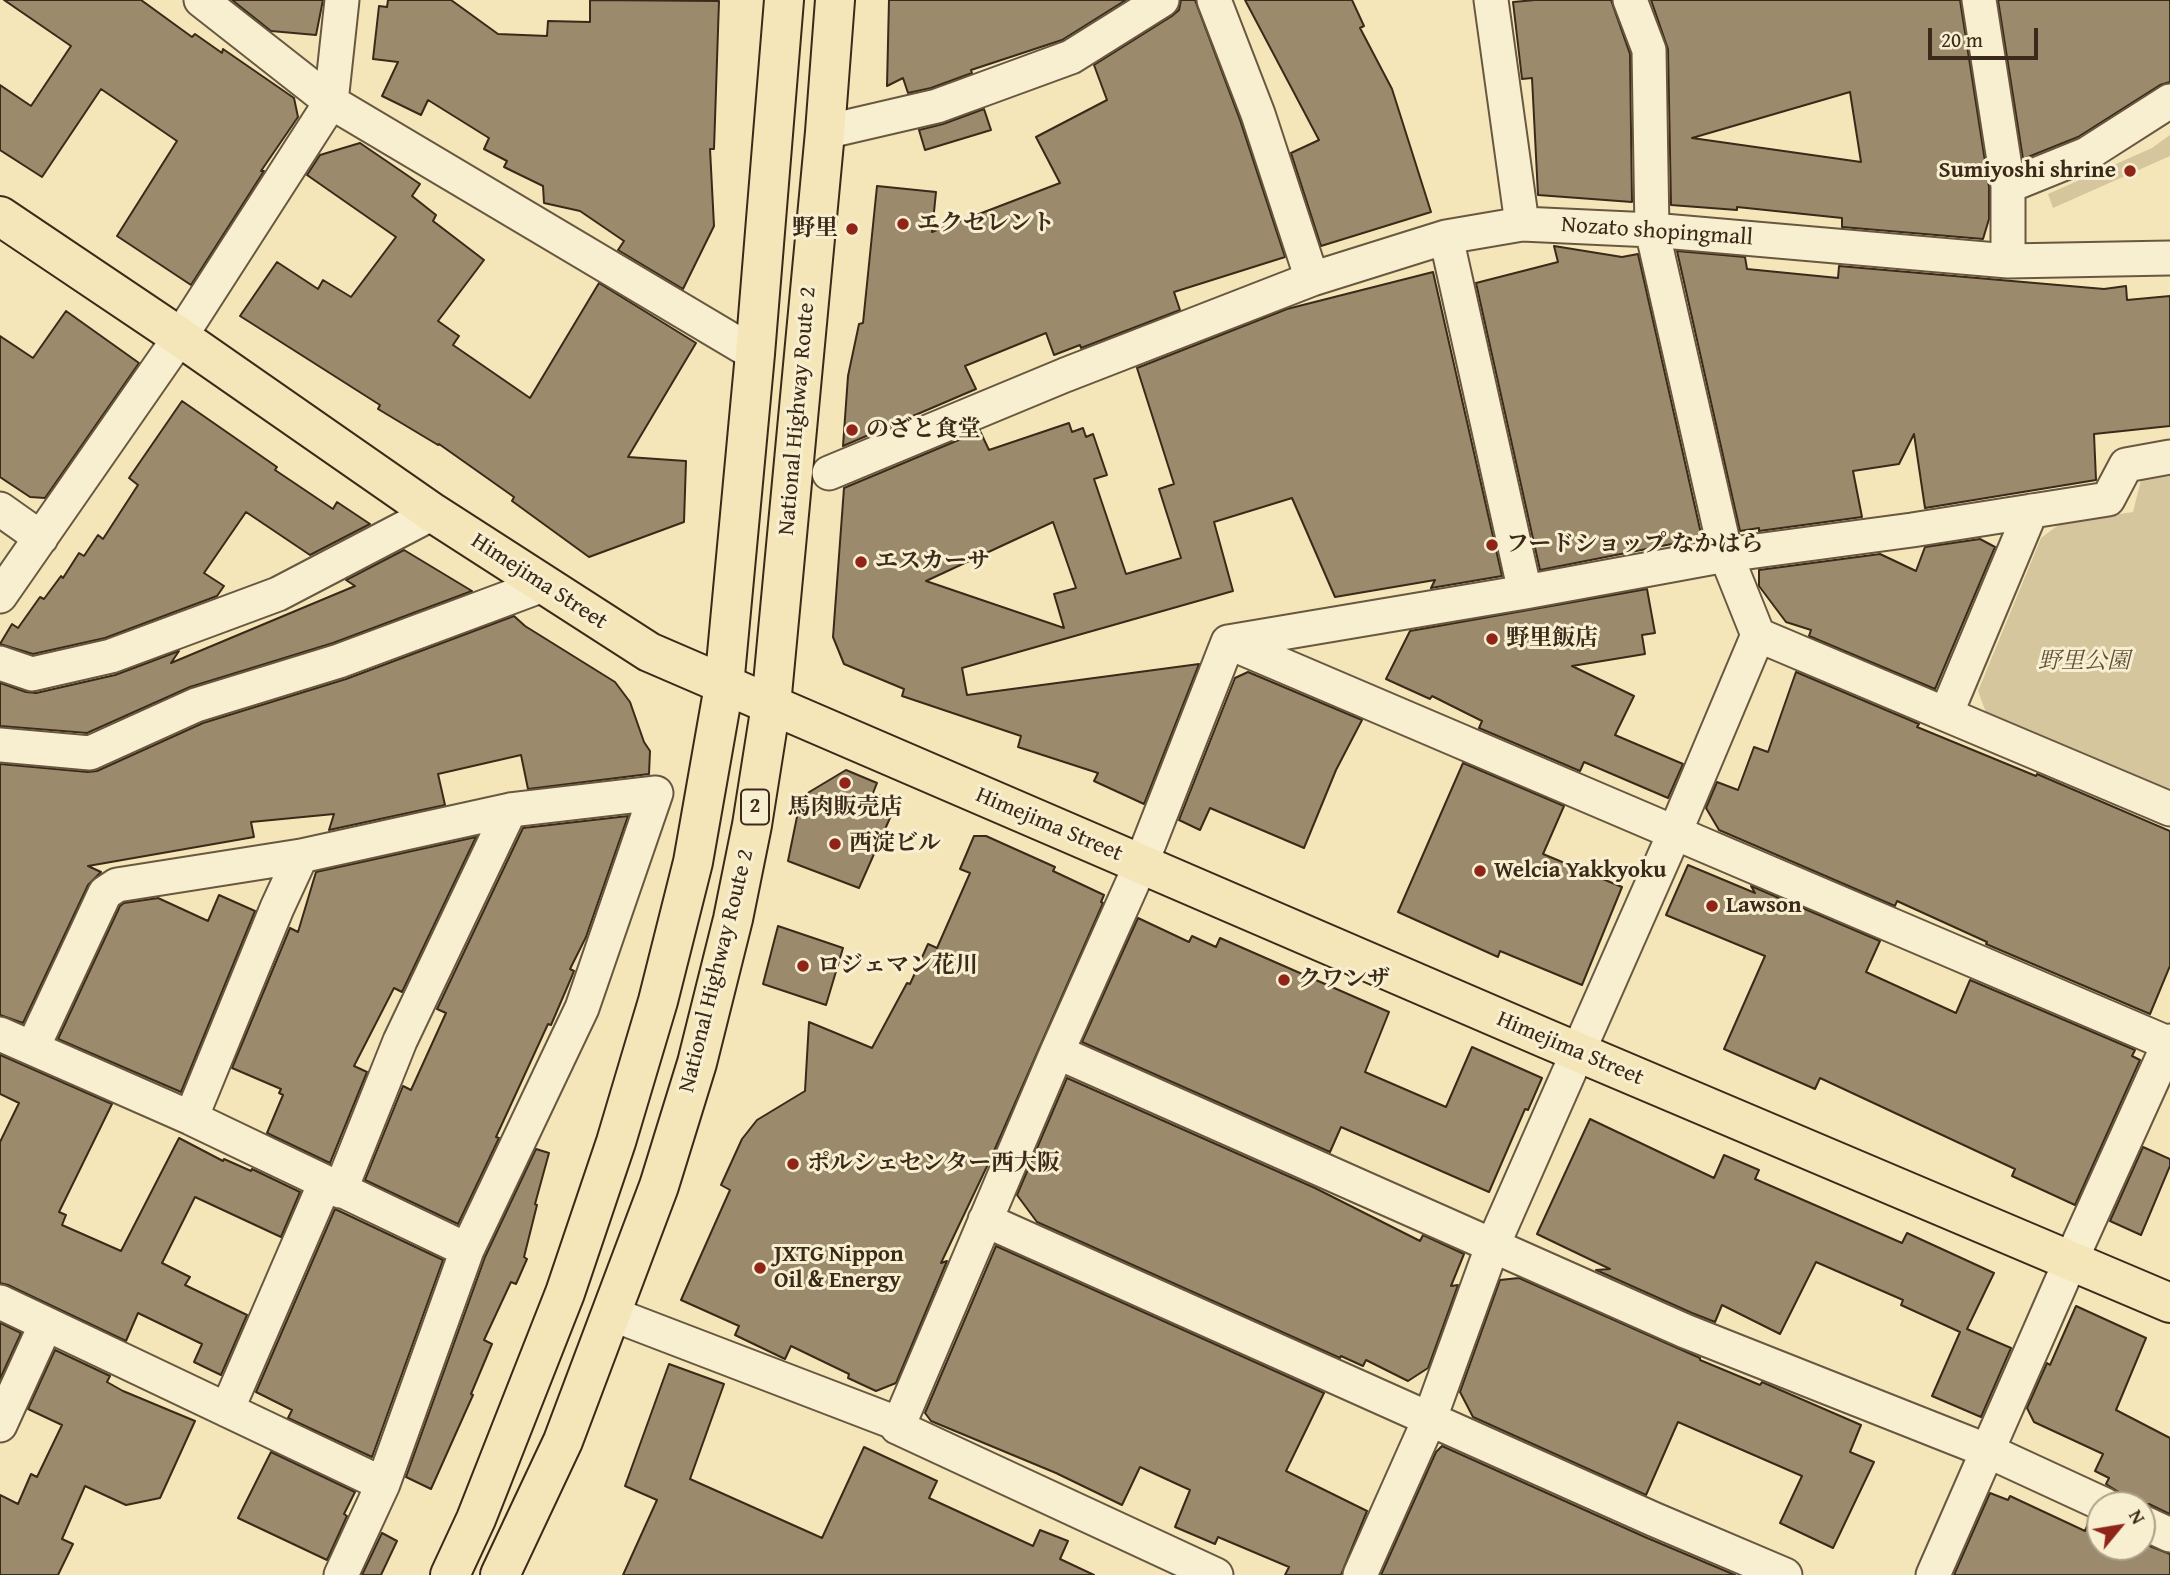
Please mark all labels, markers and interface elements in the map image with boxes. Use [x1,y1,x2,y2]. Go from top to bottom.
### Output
scale bar [1932,14,2042,58]
text: 20 m [1941,24,1983,55]
place label: Sumiyoshi shrine [1939,157,2116,185]
marker: Sumiyoshi shrine [2122,163,2138,179]
place label: エクセレント [917,210,1055,238]
street label: Nozato shopingmall [1560,212,1754,252]
place label: 野里 [792,215,838,243]
marker: エクセレント [895,216,911,232]
marker: 野里 [844,221,860,237]
street label: National Highway Route 2 [773,286,823,536]
place label: のざと食堂 [866,416,981,444]
marker: のざと食堂 [844,422,860,438]
street label: Himejima Street [466,528,612,636]
place label: フードショップ なかはら [1506,531,1763,559]
marker: フードショップ なかはら [1484,537,1500,553]
place label: エスカーサ [875,548,990,576]
marker: エスカーサ [853,554,869,570]
place label: 野里飯店 [1506,625,1598,653]
marker: 野里飯店 [1484,631,1500,647]
park label: 野里公園 [2038,648,2130,676]
marker: 馬肉販売店 [837,775,853,791]
street label: Himejima Street [971,782,1127,868]
road number: 2 [741,790,769,824]
place label: 馬肉販売店 [788,794,902,822]
place label: 西淀ビル [849,830,941,858]
marker: 西淀ビル [827,836,843,852]
street label: National Highway Route 2 [673,847,761,1095]
place label: Welcia Yakkyoku [1494,857,1666,885]
marker: Welcia Yakkyoku [1472,863,1488,879]
place label: Lawson [1726,892,1802,920]
marker: Lawson [1704,898,1720,914]
place label: ロジェマン花川 [817,952,978,980]
marker: ロジェマン花川 [795,958,811,974]
place label: クワンザ [1298,966,1390,994]
marker: クワンザ [1276,972,1292,988]
street label: Himejima Street [1492,1006,1648,1092]
place label: ポルシェセンター西大阪 [807,1150,1060,1178]
marker: ポルシェセンター西大阪 [785,1156,801,1172]
place label: JXTG Nippon Oil & Energy [774,1241,904,1295]
marker: JXTG Nippon Oil & Energy [752,1260,768,1276]
north arrow [2086,1491,2156,1561]
text: N [2122,1504,2153,1529]

